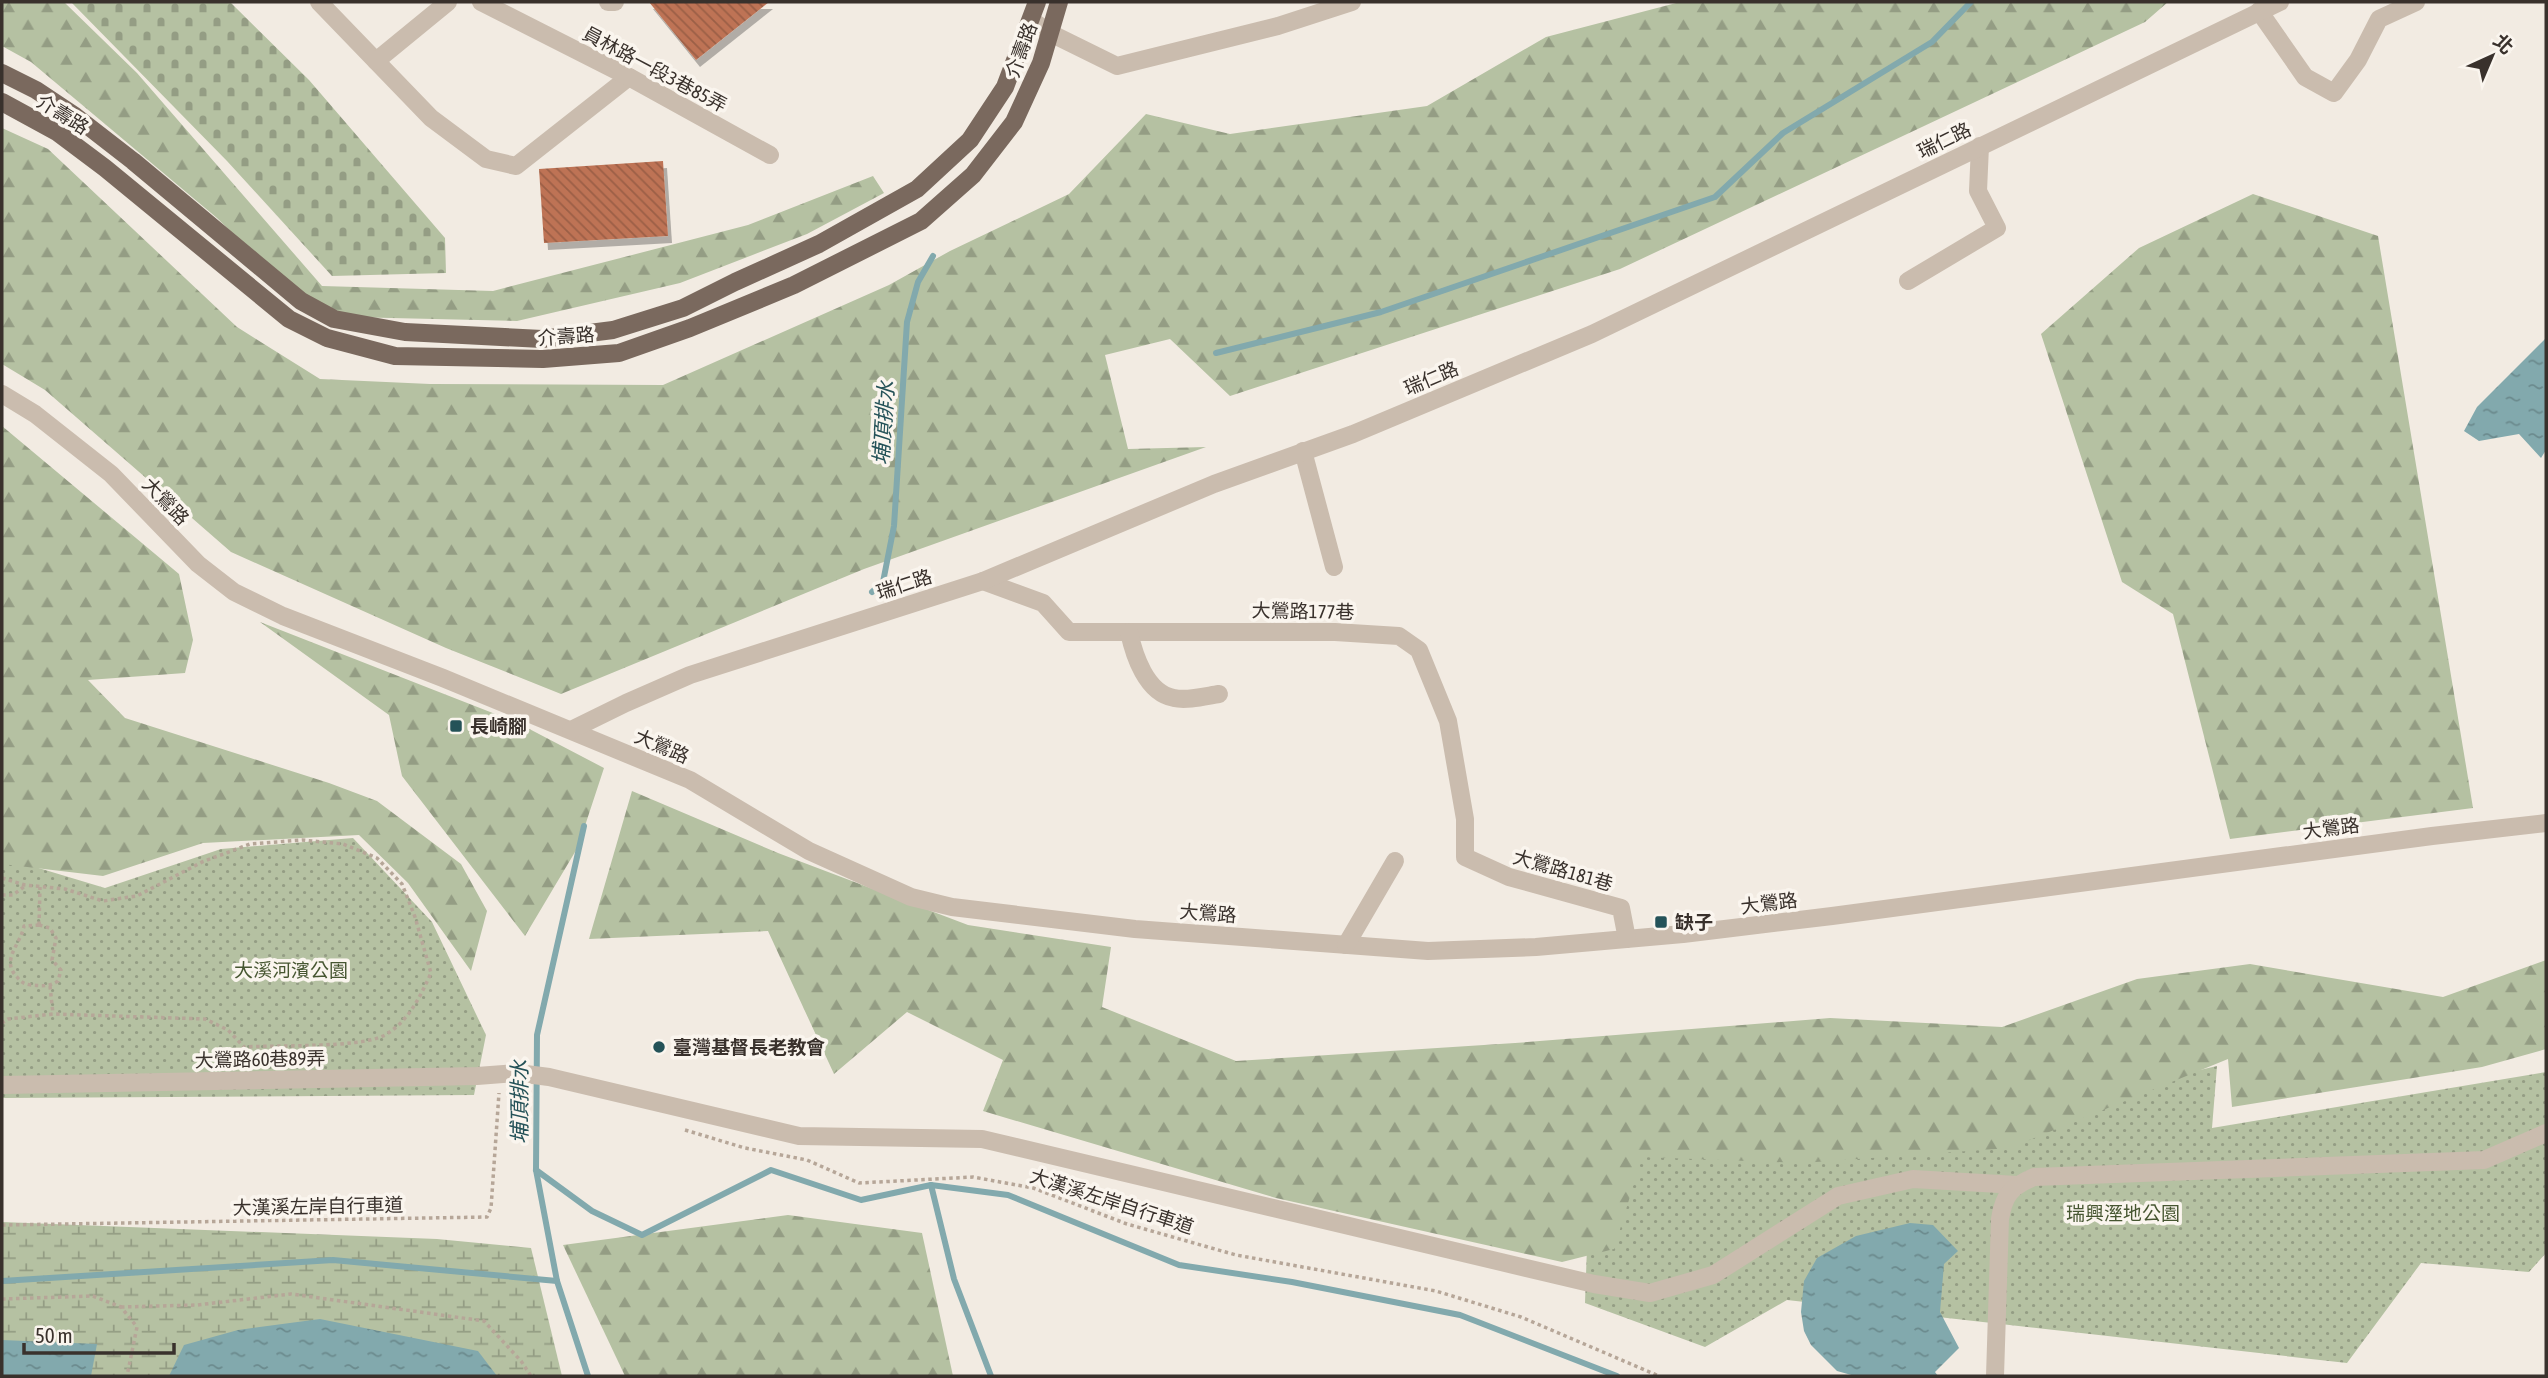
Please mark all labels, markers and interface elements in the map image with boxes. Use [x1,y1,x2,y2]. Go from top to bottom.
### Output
street label: 介壽路 [1001,19,1041,81]
north arrow [2457,21,2527,91]
street label: 員林路一段3巷85弄 [579,22,731,116]
text: 北 [2489,29,2518,58]
street label: 介壽路 [33,90,93,138]
street label: 瑞仁路 [1914,118,1974,162]
street label: 介壽路 [537,323,595,349]
street label: 瑞仁路 [1400,357,1462,399]
water label: 埔頂排水 [868,379,898,466]
street label: 大鶯路 [138,473,194,529]
street label: 瑞仁路 [873,565,935,603]
street label: 大鶯路177巷 [1251,599,1355,623]
place label: 長崎腳 [470,715,527,737]
marker: 長崎腳 [448,718,464,734]
street label: 大鶯路 [631,725,693,767]
street label: 大鶯路 [2301,814,2361,842]
street label: 大鶯路181巷 [1511,845,1615,895]
street label: 大鶯路 [1739,889,1799,917]
street label: 大鶯路 [1179,900,1237,926]
place label: 缺子 [1675,911,1713,933]
marker: 缺子 [1653,914,1669,930]
park label: 大溪河濱公園 [234,959,348,981]
place label: 臺灣基督長老教會 [673,1036,825,1058]
marker: 臺灣基督長老教會 [651,1039,667,1055]
street label: 大鶯路60巷89弄 [194,1047,326,1071]
water label: 埔頂排水 [507,1059,531,1144]
street label: 大漢溪左岸自行車道 [1027,1164,1197,1238]
street label: 大漢溪左岸自行車道 [232,1194,404,1218]
park label: 瑞興溼地公園 [2066,1202,2180,1224]
scale bar [24,1312,175,1356]
text: 50 m [35,1323,73,1347]

